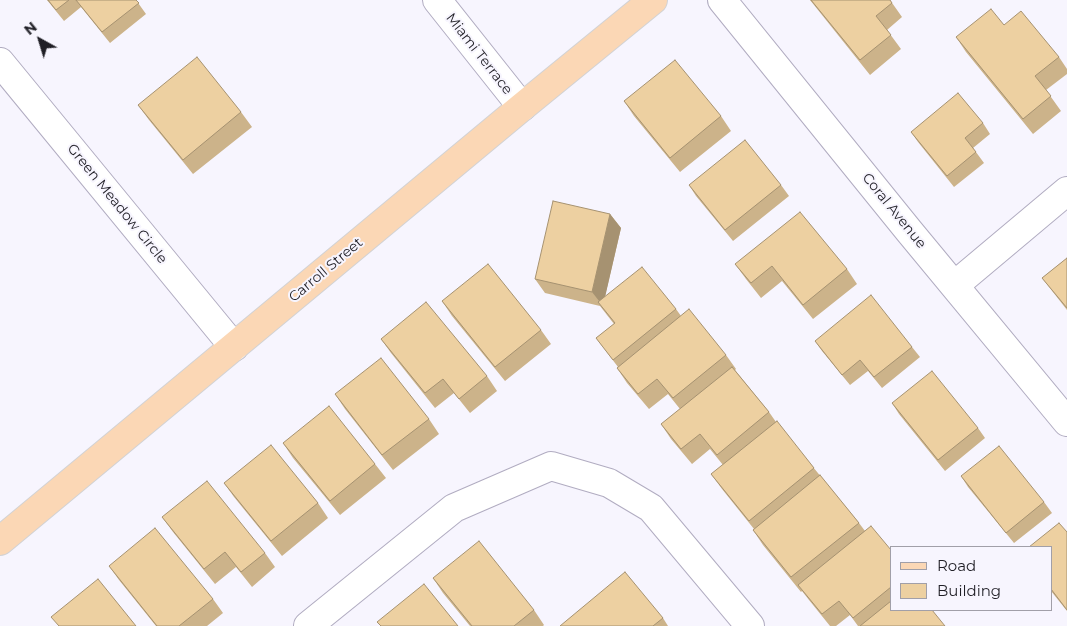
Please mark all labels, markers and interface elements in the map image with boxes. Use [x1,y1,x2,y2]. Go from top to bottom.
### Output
street label: Miami Terrace [442,10,516,98]
north arrow [15,15,65,65]
text: N [21,18,41,39]
street label: Green Meadow Circle [63,141,171,267]
street label: Coral Avenue [859,170,929,252]
street label: Carroll Street [286,234,366,306]
legend [890,546,1052,611]
text: Road [937,556,976,575]
text: Building [937,581,1001,600]

